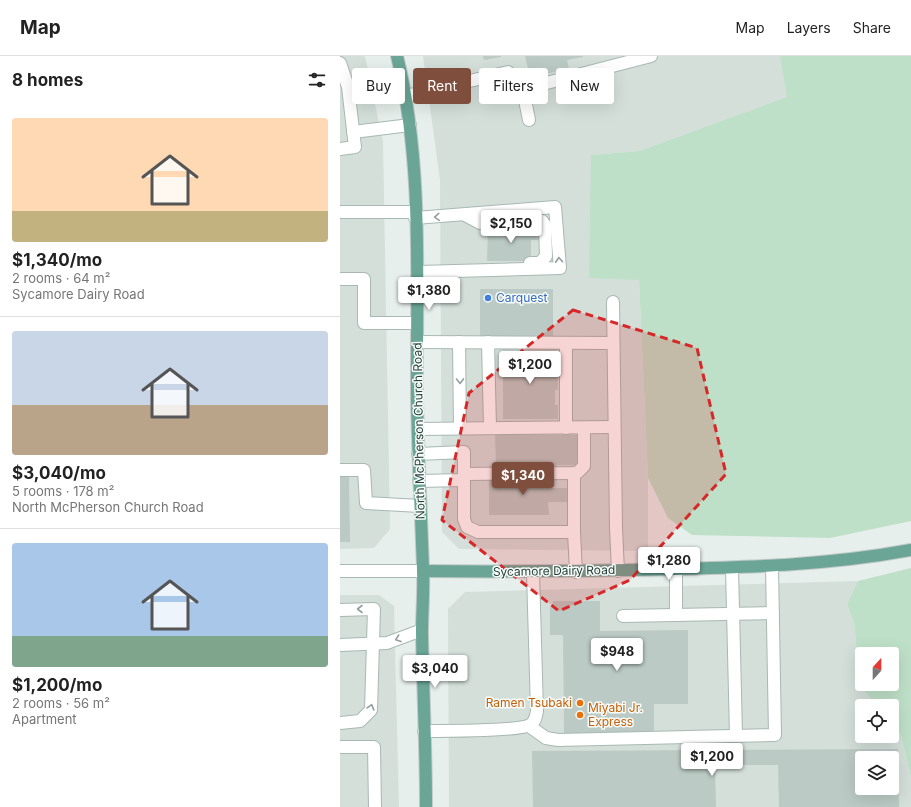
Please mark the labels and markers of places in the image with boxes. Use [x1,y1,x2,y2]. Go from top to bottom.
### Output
pin: $2,150 [478,210,544,244]
pin: $1,380 [396,277,462,311]
place label: Carquest [496,290,548,305]
marker: Carquest [483,293,493,303]
pin: $1,200 [497,351,563,385]
pin: $1,340 [490,462,556,496]
pin: $1,280 [636,547,702,581]
pin: $948 [593,638,641,672]
pin: $3,040 [402,655,468,689]
place label: Ramen Tsubaki [486,695,572,710]
marker: Ramen Tsubaki [575,698,585,708]
place label: Miyabi Jr. Express [588,700,643,729]
marker: Miyabi Jr. Express [575,710,585,720]
pin: $1,200 [679,743,745,777]

